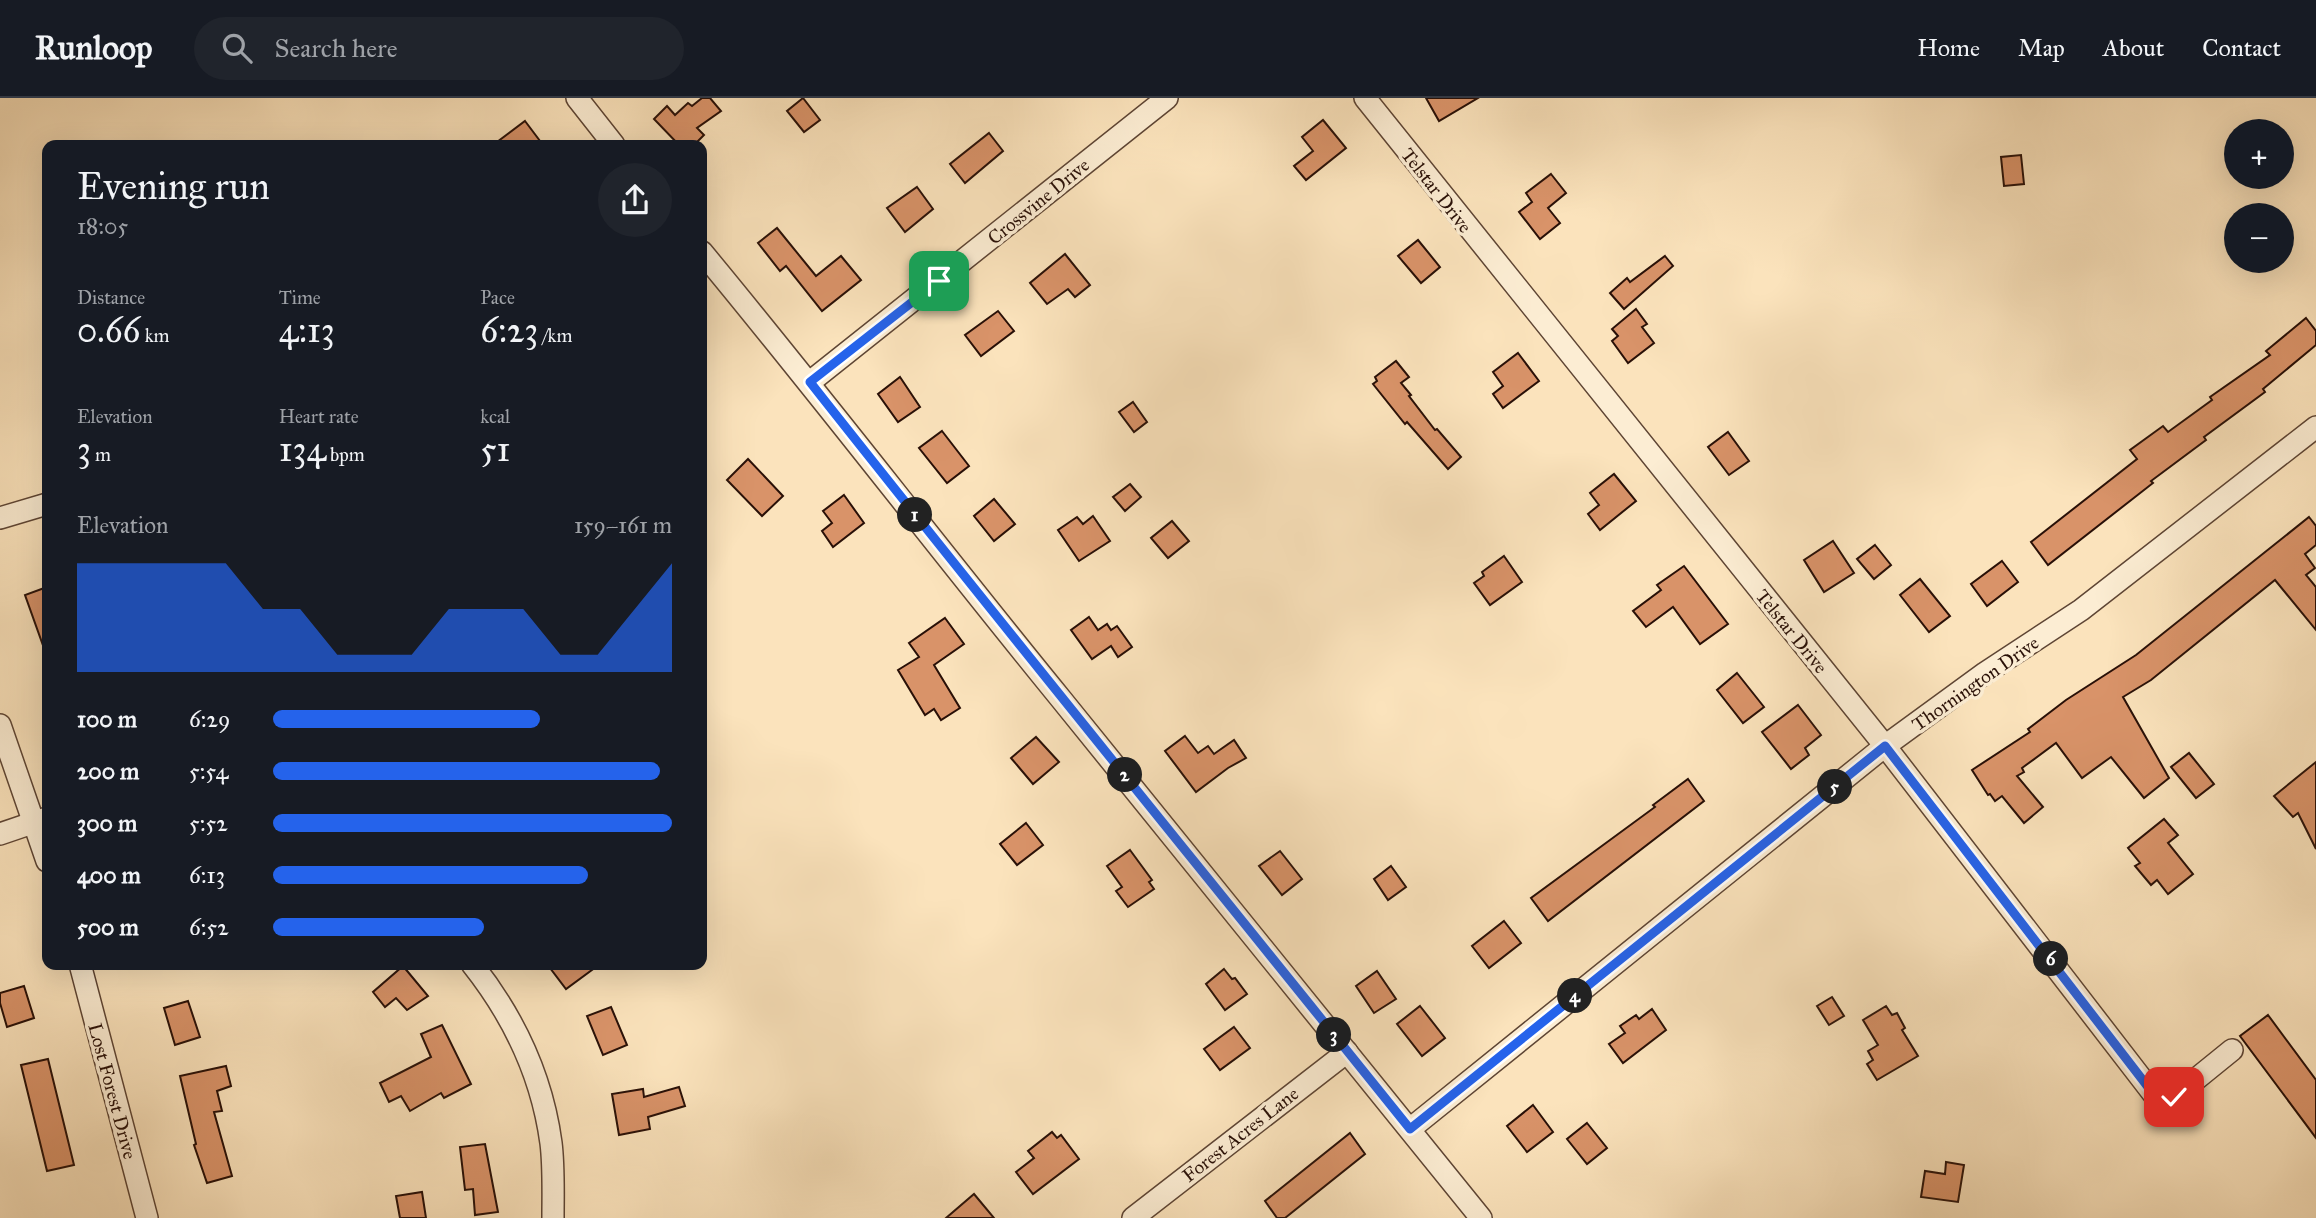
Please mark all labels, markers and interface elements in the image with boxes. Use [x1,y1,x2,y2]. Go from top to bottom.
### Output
search box [194,17,684,80]
text: Runloop [35,28,152,68]
icon: search [218,29,256,67]
text: Search here [274,32,397,64]
text: Home [1917,33,1980,63]
text: Map [2018,33,2065,63]
text: About [2103,33,2164,63]
text: Contact [2202,33,2281,63]
map controls [2224,119,2294,273]
button: + [2224,119,2294,189]
street label: Telstar Drive [1396,143,1477,237]
street label: Crossvine Drive [983,153,1094,249]
text: Evening run [77,163,270,209]
button: share [598,163,672,237]
button: − [2224,203,2294,273]
text: 18:05 [77,212,128,240]
pin [909,251,969,311]
icon: arrive [920,262,958,300]
text: Distance [77,286,145,309]
text: Time [279,286,321,309]
text: Pace [480,286,515,309]
text: 0.66 [77,309,141,352]
text: 4:13 [279,309,335,352]
text: 6:23 [480,309,538,352]
text: km [141,324,169,347]
text: /km [538,324,572,347]
text: Elevation [77,405,152,428]
text: Heart rate [279,405,359,428]
text: kcal [480,405,510,428]
text: 3 [77,428,91,471]
text: 134 [279,428,326,471]
text: 51 [480,428,510,471]
text: m [91,443,111,466]
text: bpm [326,443,365,466]
pin: 1 [898,498,932,532]
text: 1 [911,503,918,526]
text: Elevation [77,511,168,539]
text: 159–161 m [574,511,672,539]
street label: Telstar Drive [1751,585,1832,678]
street label: Thornington Drive [1907,631,2044,737]
text: 100 m [77,705,137,733]
text: 6:29 [189,705,230,733]
text: 200 m [77,757,139,785]
text: 5:54 [189,757,228,785]
pin: 2 [1108,758,1142,792]
text: 2 [1120,763,1129,786]
pin: 5 [1818,770,1853,804]
text: 5 [1830,775,1839,798]
text: 300 m [77,809,137,837]
text: 5:52 [189,809,228,837]
text: 400 m [77,861,141,889]
text: 6:13 [189,861,225,889]
text: 500 m [77,913,139,941]
text: 6:52 [189,913,229,941]
pin: 6 [2034,942,2068,976]
text: 6 [2046,947,2055,970]
pin: 4 [1558,978,1592,1014]
text: 4 [1569,984,1580,1007]
pin: 3 [1316,1018,1352,1052]
street label: Lost Forest Drive [83,1021,142,1162]
text: 3 [1330,1023,1337,1046]
pin [2144,1067,2204,1127]
icon: check [2155,1078,2193,1116]
street label: Forest Acres Lane [1178,1082,1303,1187]

